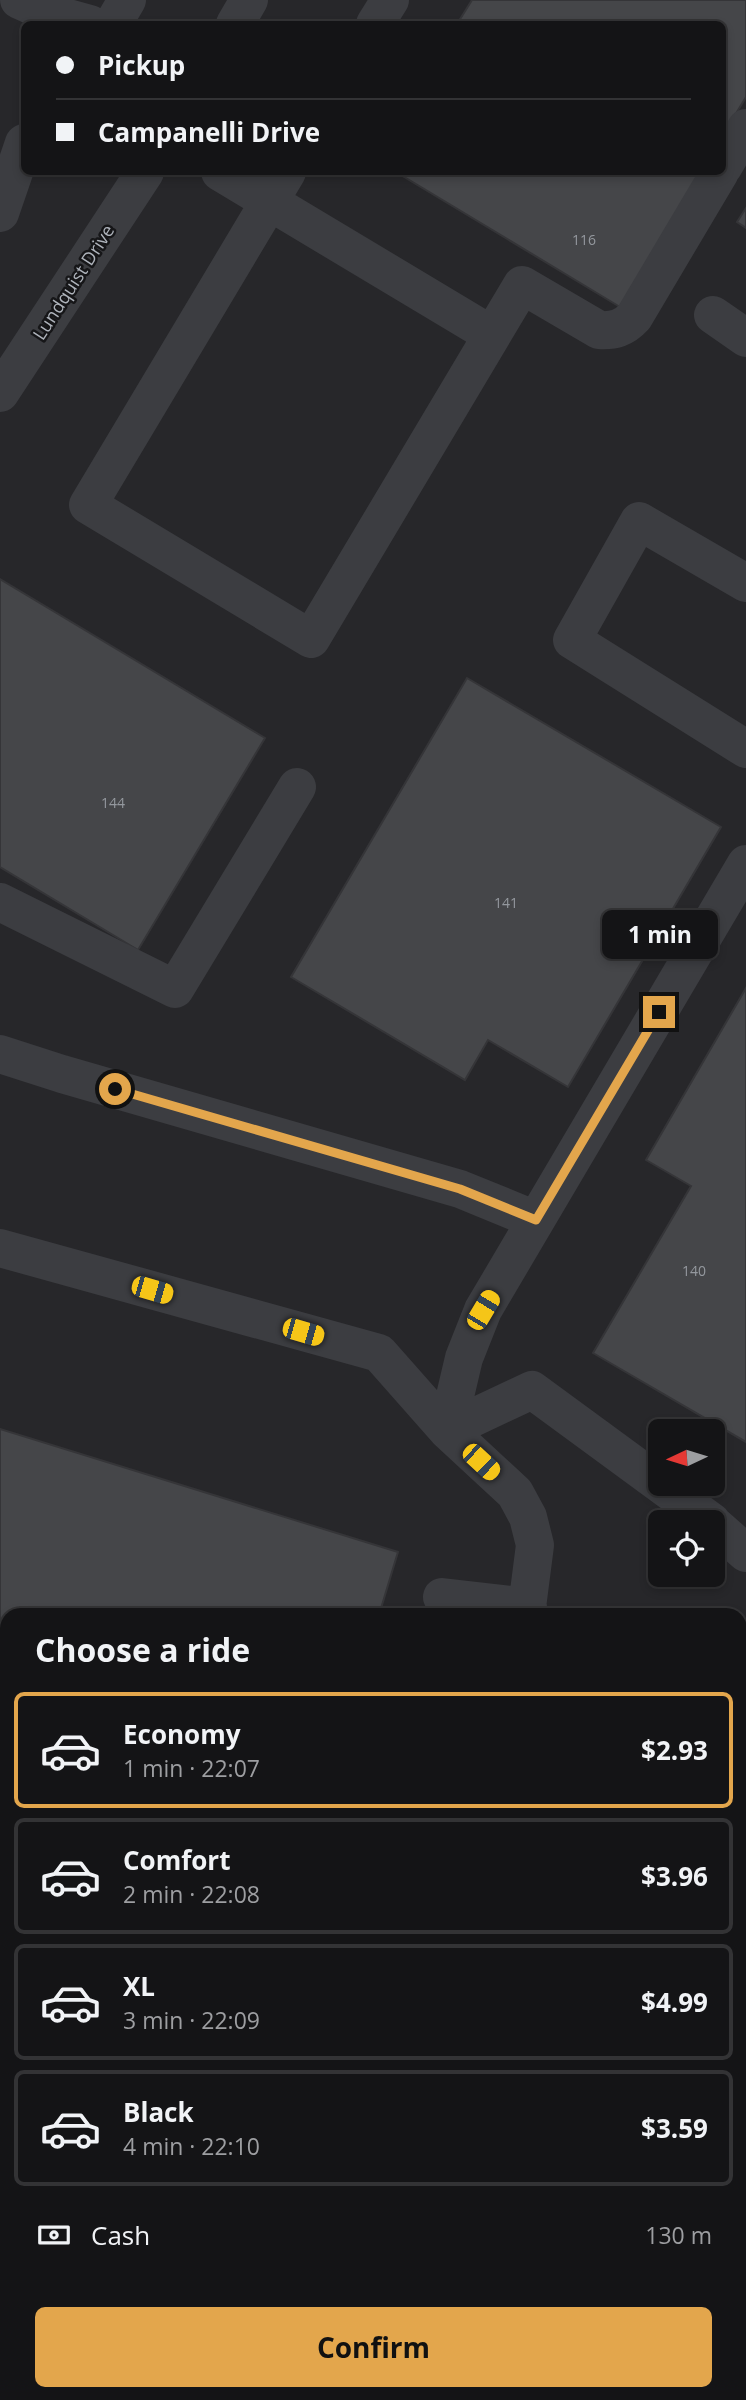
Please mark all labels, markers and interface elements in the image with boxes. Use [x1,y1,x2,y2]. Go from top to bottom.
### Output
text: Pickup [98,47,185,83]
text: Campanelli Drive [98,114,320,150]
street label: Lundquist Drive [27,220,119,344]
house number: 116 [572,230,596,249]
house number: 144 [101,793,125,812]
house number: 141 [494,893,518,912]
callout: 1 min [601,911,717,960]
text: 1 min [628,918,692,950]
route end [643,996,675,1028]
route start [99,1073,131,1105]
house number: 140 [682,1261,706,1280]
car [129,1274,176,1306]
car [464,1287,503,1333]
car [280,1316,327,1348]
north arrow [648,1419,724,1496]
map controls [648,1419,725,1587]
car [459,1440,504,1484]
button: locate [648,1510,725,1587]
text: Choose a ride [35,1628,250,1671]
text: Economy [123,1716,241,1752]
icon: car [39,1719,102,1782]
text: $2.93 [641,1732,708,1768]
text: 1 min · 22:07 [123,1752,260,1784]
text: Comfort [123,1842,230,1878]
icon: car [39,1845,102,1908]
text: $3.96 [641,1858,708,1894]
text: 2 min · 22:08 [123,1878,260,1910]
text: XL [123,1968,155,2004]
icon: car [39,1971,102,2034]
text: $4.99 [641,1984,708,2020]
text: 3 min · 22:09 [123,2004,260,2036]
text: Black [123,2094,194,2130]
icon: car [39,2097,102,2160]
text: $3.59 [641,2110,708,2146]
text: 4 min · 22:10 [123,2130,260,2162]
icon: cash [35,2216,73,2254]
text: Cash [91,2217,150,2253]
text: 130 m [645,2219,712,2251]
button: Confirm [35,2307,712,2387]

